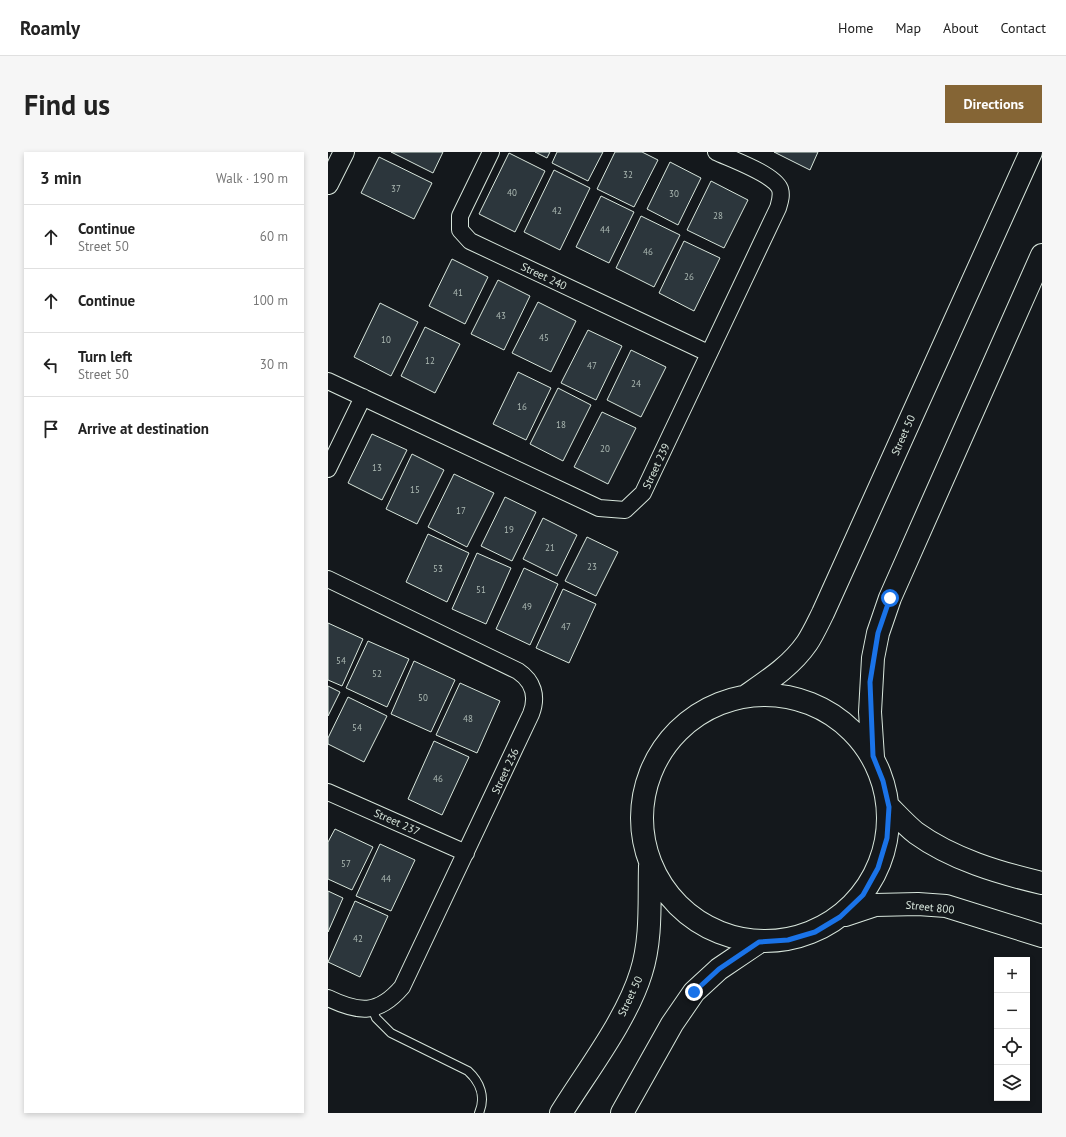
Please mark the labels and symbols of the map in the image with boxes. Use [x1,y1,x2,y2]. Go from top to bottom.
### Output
house number: 32 [623,169,633,180]
house number: 37 [391,183,401,194]
house number: 40 [507,187,517,198]
house number: 30 [669,188,679,199]
house number: 42 [552,205,562,216]
house number: 28 [713,210,723,221]
house number: 44 [600,224,610,235]
house number: 46 [643,246,653,257]
street label: Street 240 [519,259,569,293]
house number: 26 [684,271,694,282]
house number: 41 [453,287,463,298]
house number: 43 [496,310,506,321]
house number: 45 [539,332,549,343]
house number: 10 [381,334,391,345]
house number: 12 [425,355,435,366]
house number: 47 [587,360,597,371]
house number: 24 [631,378,641,389]
house number: 16 [517,401,527,412]
street label: Street 50 [888,412,918,458]
house number: 18 [556,419,566,430]
street label: Street 239 [639,441,673,491]
house number: 20 [600,443,610,454]
house number: 13 [372,462,382,473]
house number: 15 [410,484,420,495]
house number: 17 [456,505,466,516]
house number: 19 [504,524,514,535]
house number: 21 [545,542,555,553]
house number: 23 [587,561,597,572]
house number: 53 [433,563,443,574]
house number: 51 [476,584,486,595]
route start [881,589,899,607]
house number: 49 [522,601,532,612]
house number: 47 [561,621,571,632]
house number: 54 [336,655,346,666]
house number: 52 [372,668,382,679]
house number: 50 [418,692,428,703]
house number: 48 [463,713,473,724]
house number: 54 [352,722,362,733]
street label: Street 236 [488,746,522,796]
house number: 46 [433,773,443,784]
street label: Street 237 [372,806,422,838]
house number: 57 [341,858,351,869]
house number: 44 [381,873,391,884]
street label: Street 800 [905,897,955,917]
house number: 42 [353,933,363,944]
street label: Street 50 [615,974,645,1018]
route end [685,983,703,1001]

